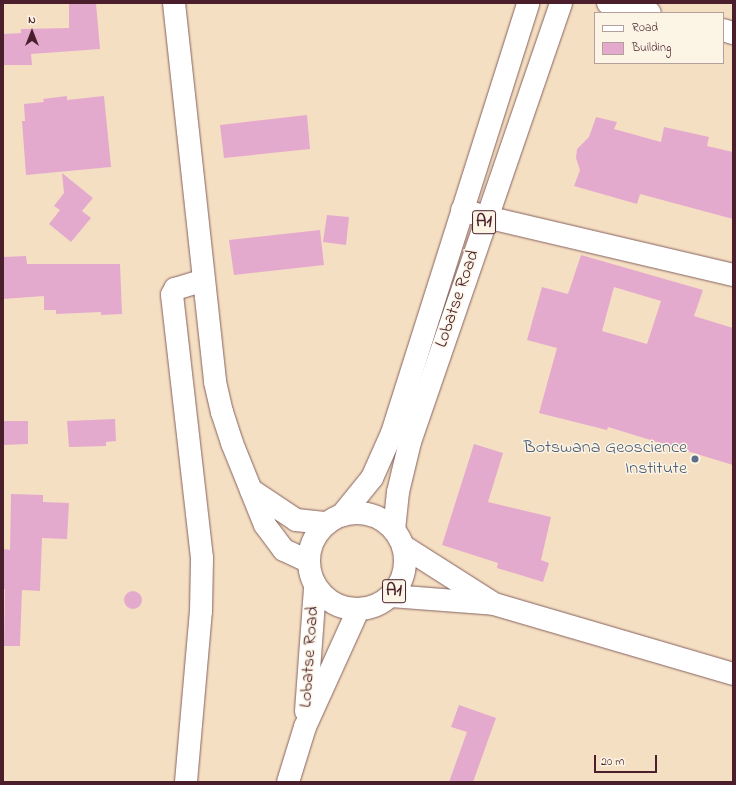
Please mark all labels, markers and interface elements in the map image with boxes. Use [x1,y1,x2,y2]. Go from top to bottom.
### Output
north arrow [12,12,52,52]
text: N [28,12,36,28]
legend [594,12,724,64]
text: Road [632,19,658,37]
text: Building [632,39,671,57]
road number: A1 [472,207,496,237]
street label: Lobatse Road [431,247,485,351]
place label: Botswana Geoscience Institute [524,438,687,480]
marker: Botswana Geoscience Institute [690,454,700,464]
road number: A1 [382,576,406,606]
street label: Lobatse Road [296,606,324,708]
scale bar [596,747,659,773]
text: 20 m [601,753,624,771]

